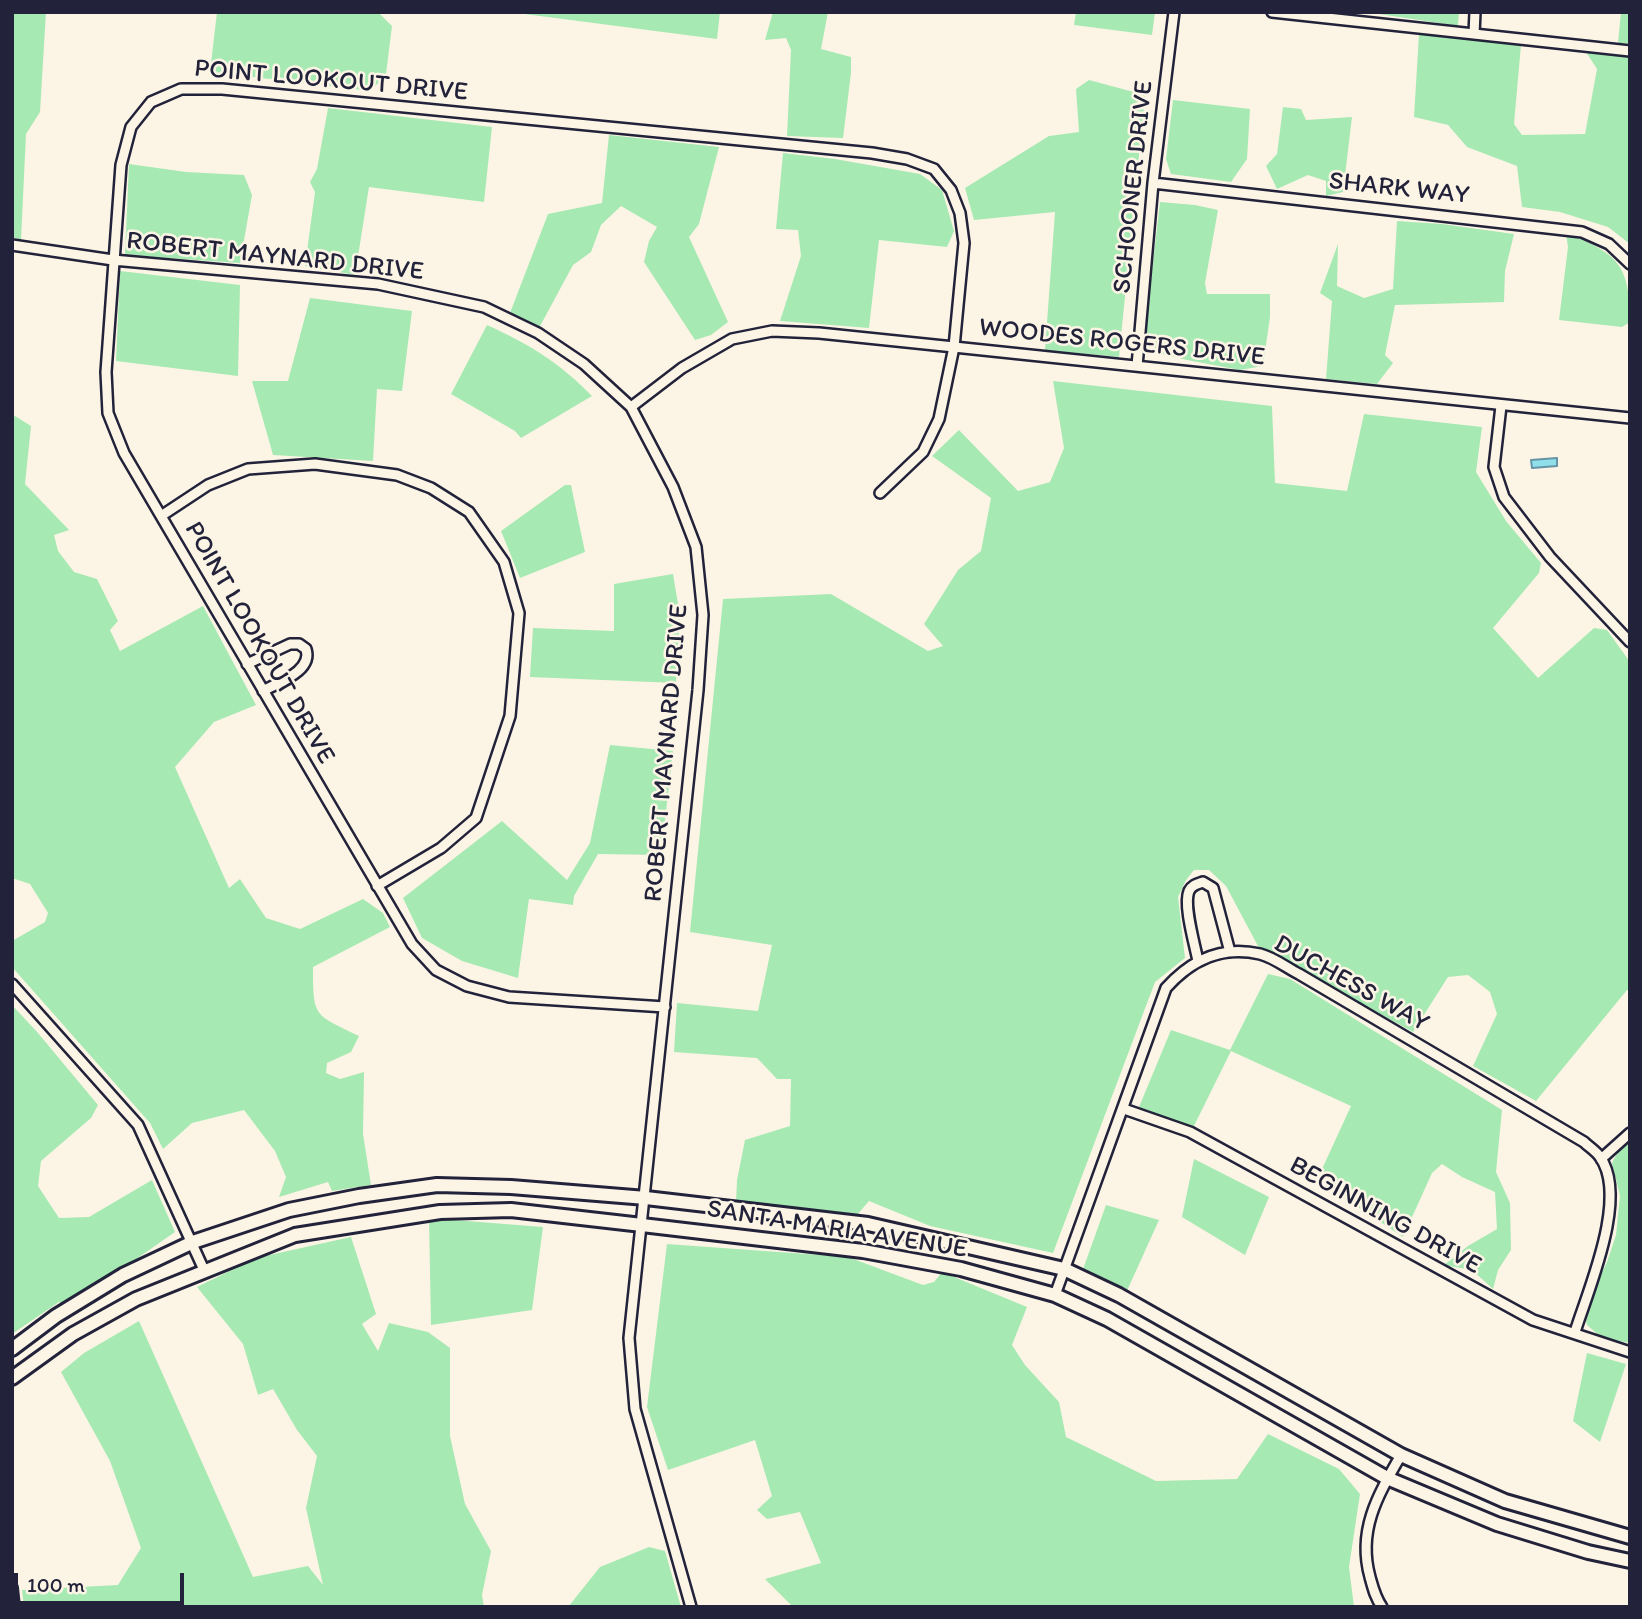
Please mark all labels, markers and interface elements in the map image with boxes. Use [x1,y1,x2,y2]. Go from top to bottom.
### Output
street label: POINT LOOKOUT DRIVE [193,53,469,109]
street label: SCHOONER DRIVE [1107,79,1161,295]
street label: SHARK WAY [1327,166,1471,212]
street label: ROBERT MAYNARD DRIVE [125,226,425,288]
street label: WOODES ROGERS DRIVE [977,312,1267,374]
street label: POINT LOOKOUT DRIVE [177,516,341,770]
street label: ROBERT MAYNARD DRIVE [638,603,696,903]
street label: DUCHESS WAY [1268,929,1434,1039]
street label: BEGINNING DRIVE [1283,1150,1487,1282]
street label: SANTA MARIA AVENUE [705,1194,969,1266]
scale bar [18,1560,187,1604]
text: 100 m [27,1572,85,1597]

